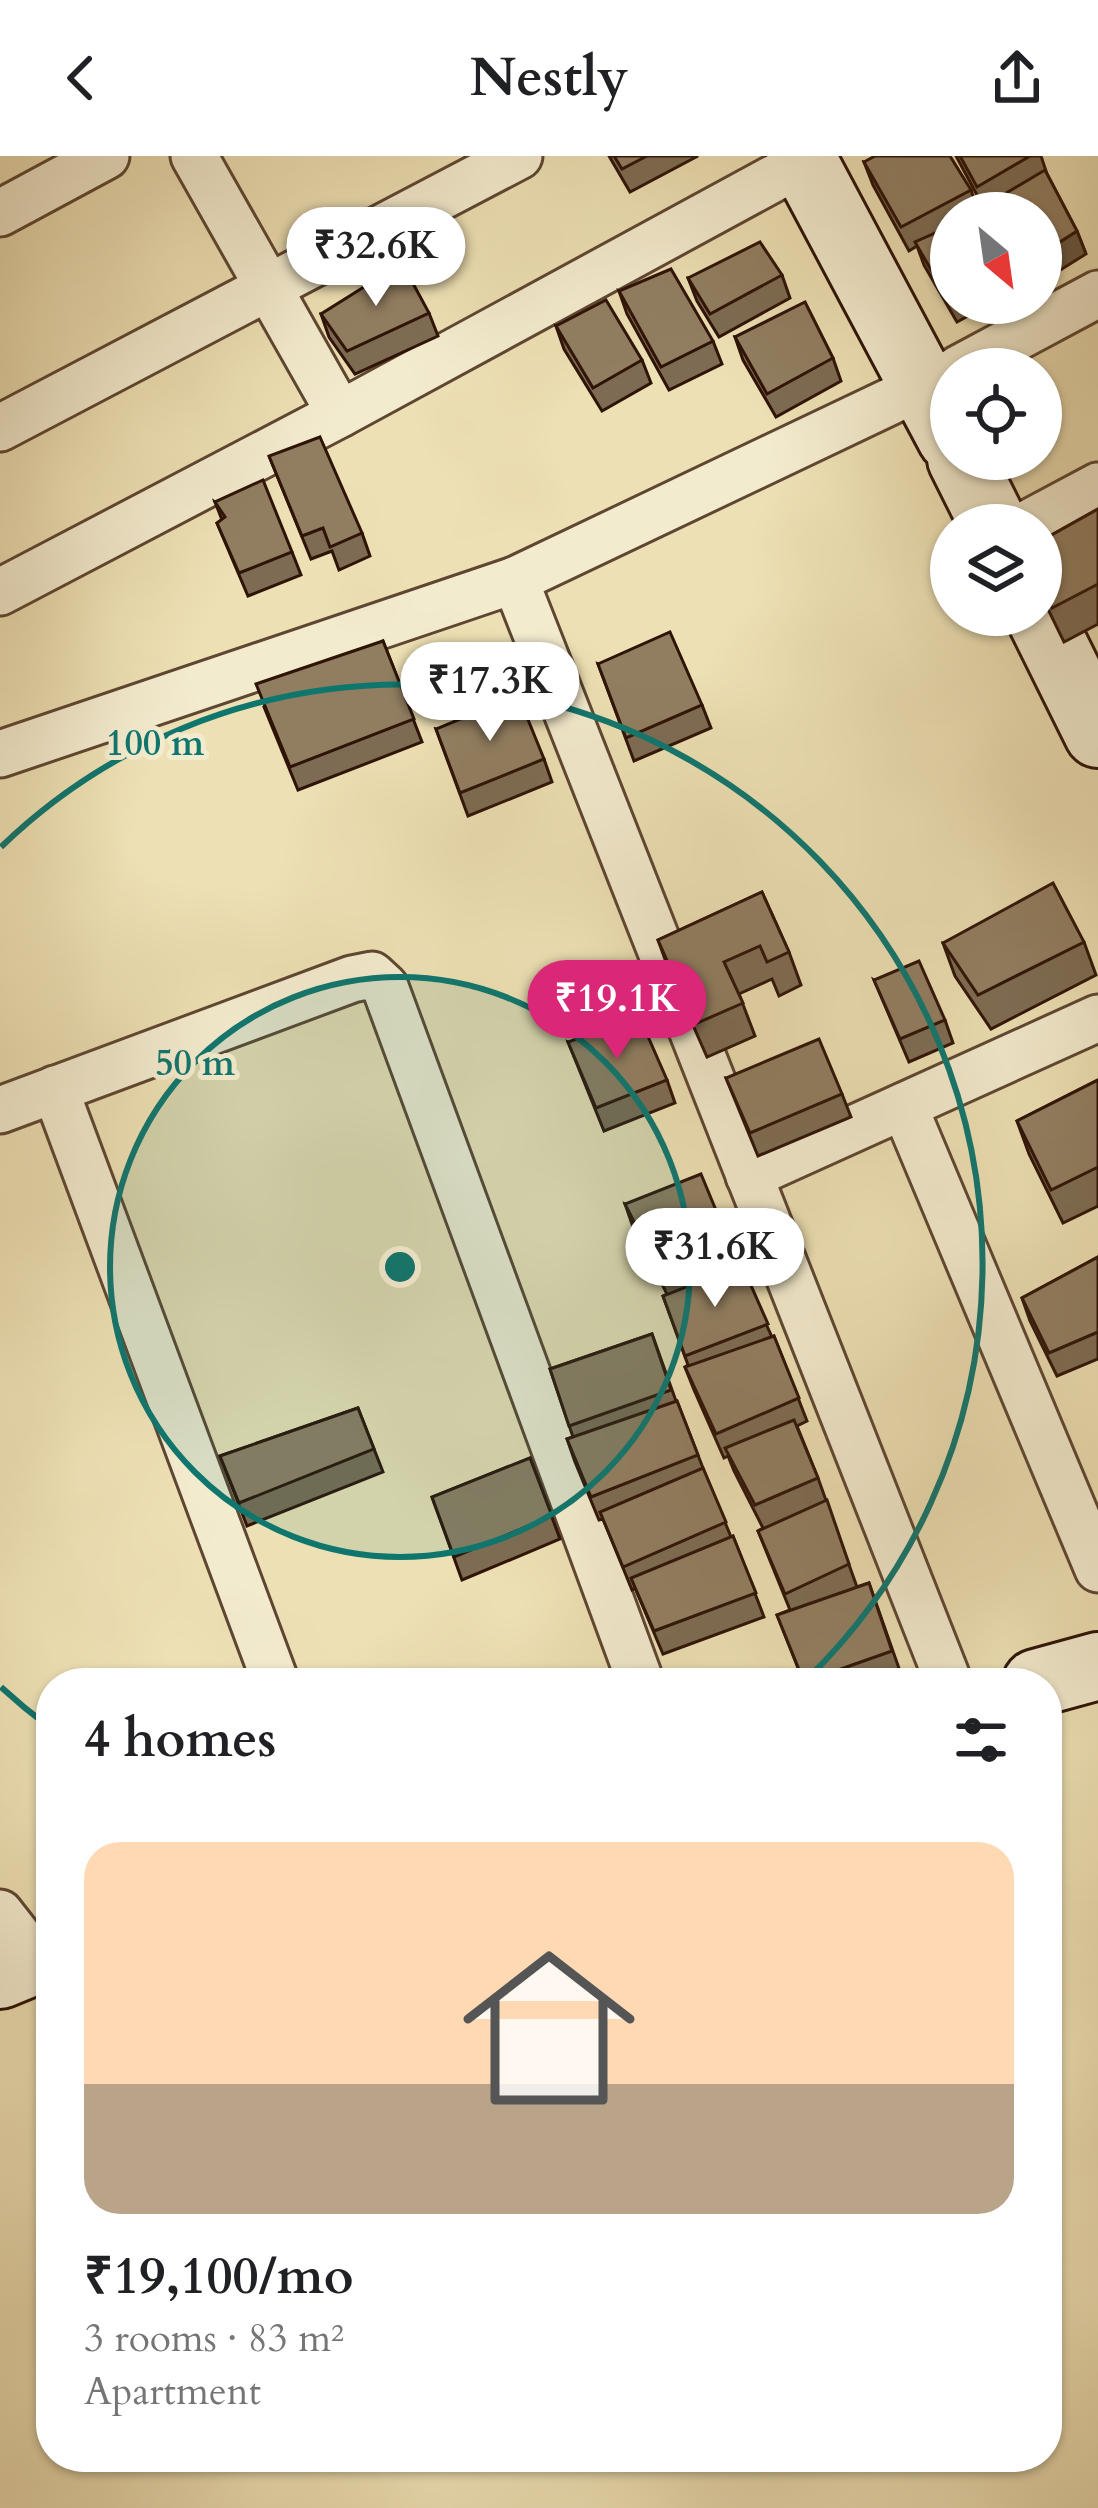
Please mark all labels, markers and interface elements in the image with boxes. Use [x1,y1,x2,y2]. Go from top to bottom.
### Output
text: Nestly [469,42,629,115]
icon: back [48,45,114,111]
icon: share [984,45,1050,111]
north arrow [930,192,1062,324]
map controls [930,192,1062,636]
pin: ₹32.6K [278,207,474,309]
text: ₹32.6K [313,219,439,272]
button: locate [930,348,1062,480]
button: layers [930,504,1062,636]
pin: ₹17.3K [392,642,588,744]
text: ₹17.3K [427,654,553,707]
text: 100 m [106,719,205,768]
pin: ₹19.1K [519,960,715,1062]
text: ₹19.1K [554,972,680,1025]
text: 50 m [155,1039,236,1088]
pin: ₹31.6K [617,1208,813,1310]
text: ₹31.6K [652,1220,778,1273]
centre of rings [379,1246,421,1288]
text: 4 homes [84,1705,276,1775]
icon: filters [948,1707,1014,1773]
icon: home [441,1920,657,2136]
text: ₹19,100/mo [84,2242,353,2312]
text: 3 rooms · 83 m² [84,2312,344,2365]
text: Apartment [84,2365,261,2418]

